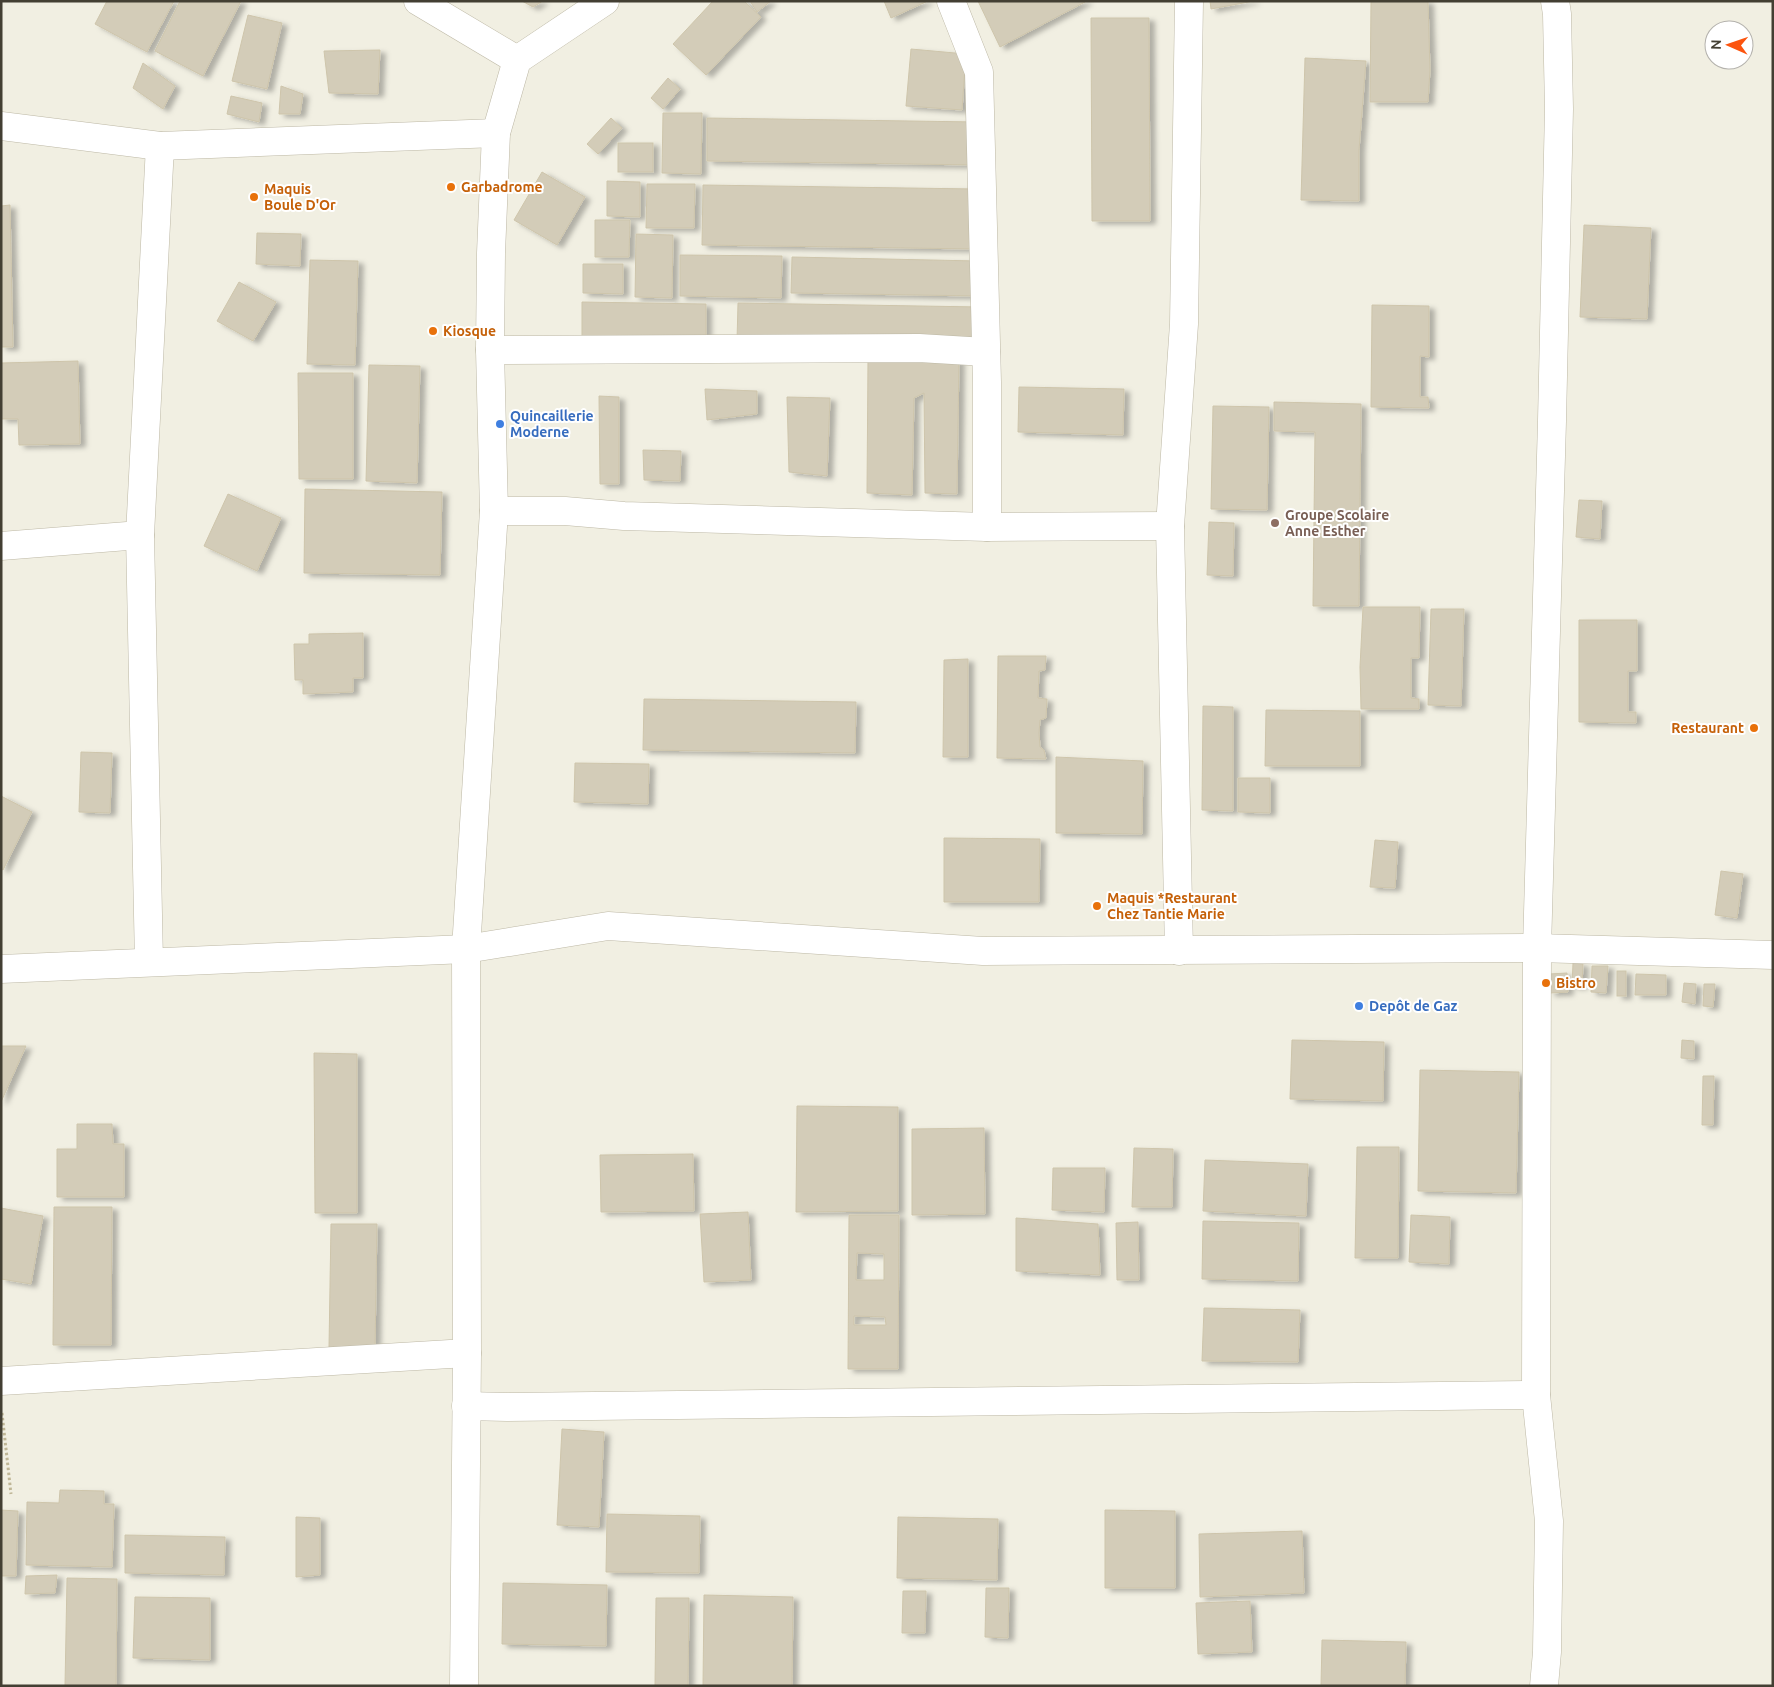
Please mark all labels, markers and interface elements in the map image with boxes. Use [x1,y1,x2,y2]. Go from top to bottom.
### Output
north arrow [1704,20,1754,70]
text: N [1708,39,1724,50]
place label: Garbadrome [461,179,543,195]
place label: Maquis Boule D'Or [264,181,336,213]
marker: Garbadrome [445,181,457,193]
marker: Maquis Boule D'Or [248,191,260,203]
place label: Kiosque [443,323,496,339]
marker: Kiosque [427,325,439,337]
place label: Quincaillerie Moderne [510,408,594,440]
marker: Quincaillerie Moderne [494,418,506,430]
place label: Groupe Scolaire Anne Esther [1285,507,1389,539]
marker: Groupe Scolaire Anne Esther [1269,517,1281,529]
place label: Restaurant [1671,720,1744,736]
marker: Restaurant [1748,722,1760,734]
place label: Maquis *Restaurant Chez Tantie Marie [1107,890,1237,922]
marker: Maquis *Restaurant Chez Tantie Marie [1091,900,1103,912]
place label: Bistro [1556,975,1596,991]
marker: Bistro [1540,977,1552,989]
place label: Depôt de Gaz [1369,998,1457,1014]
marker: Depôt de Gaz [1353,1000,1365,1012]

